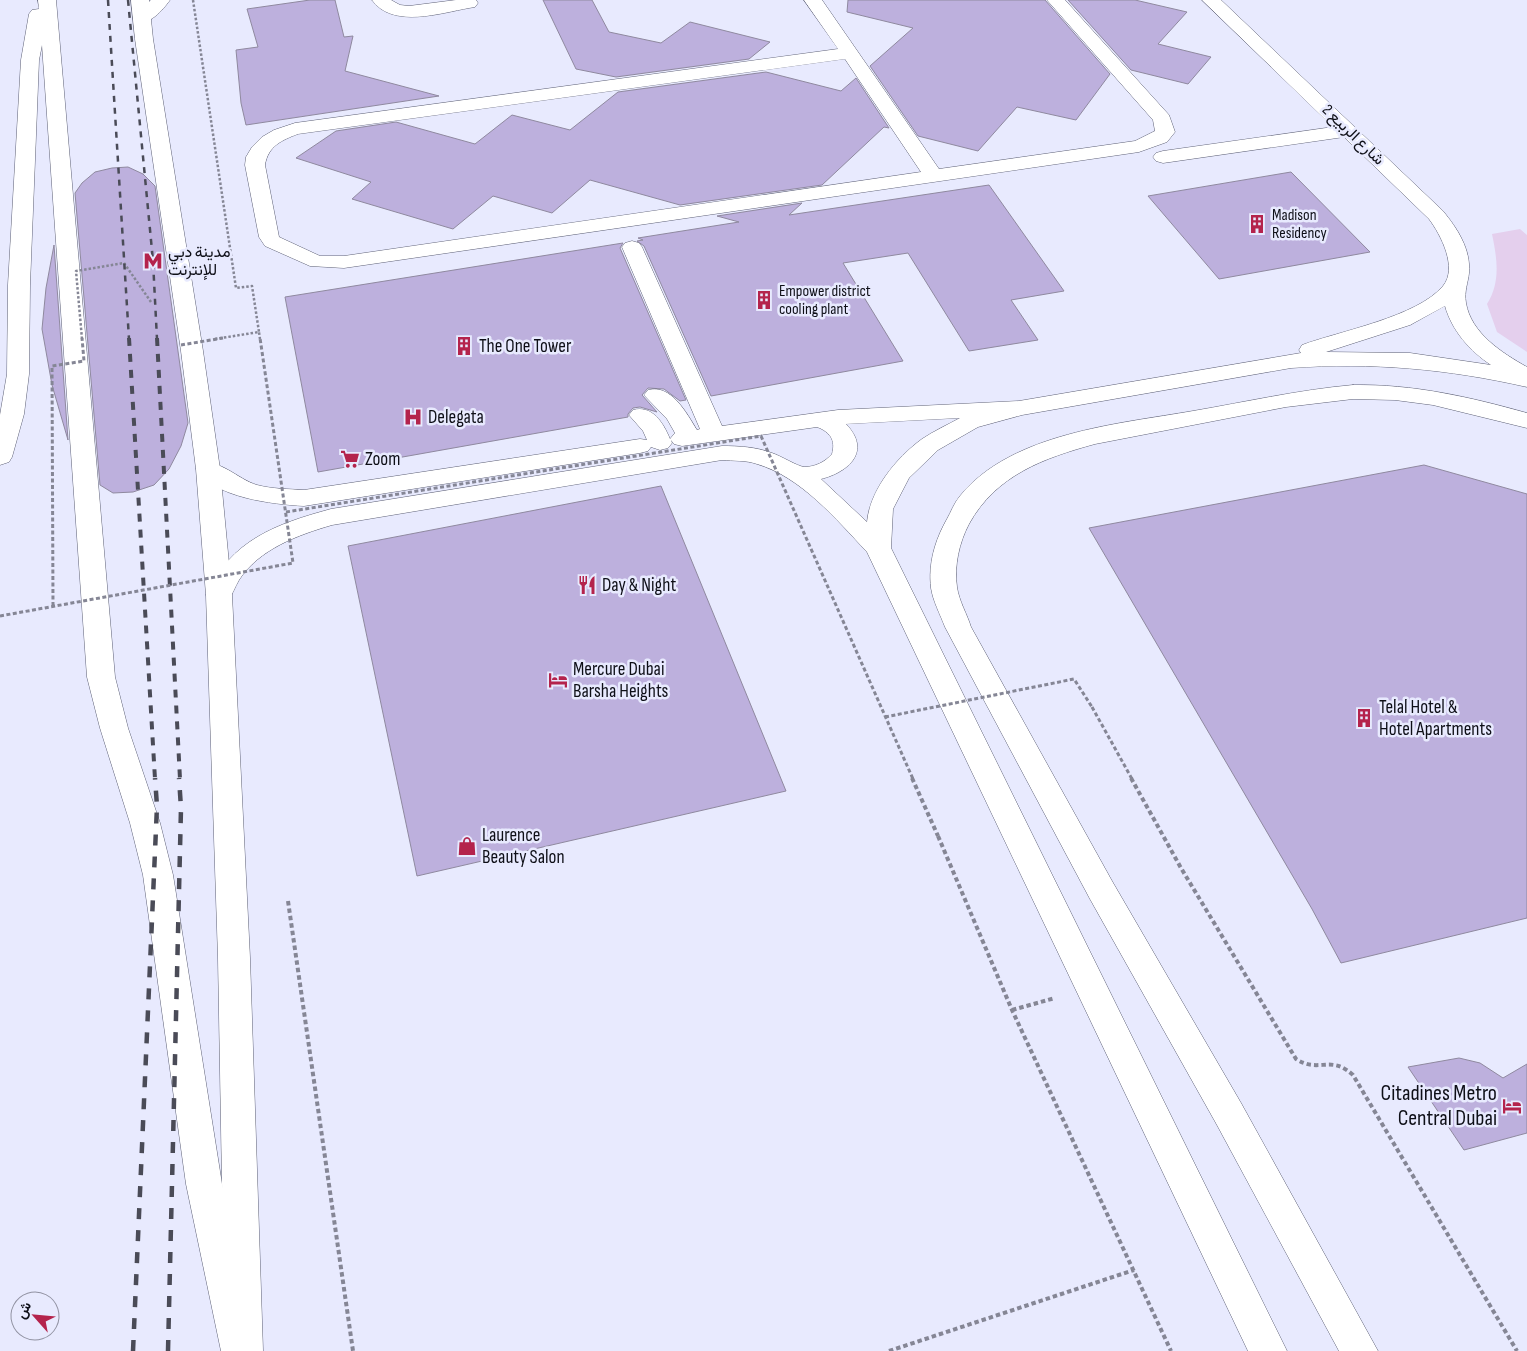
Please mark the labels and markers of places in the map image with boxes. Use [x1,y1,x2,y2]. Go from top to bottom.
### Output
place label: Madison Residency [1272,206,1327,243]
building icon: Madison Residency [1246,213,1268,235]
place label: مدينة دبي للإنترنت [168,243,231,280]
metro station icon: مدينة دبي للإنترنت [142,250,164,272]
place label: Empower district cooling plant [779,282,871,319]
building icon: Empower district cooling plant [753,289,775,311]
building icon: The One Tower [453,335,475,357]
place label: The One Tower [479,335,572,358]
hospital icon: Delegata [402,406,424,428]
place label: Delegata [428,406,484,429]
supermarket icon: Zoom [339,448,361,470]
place label: Zoom [365,448,400,471]
restaurant icon: Day & Night [576,574,598,596]
place label: Day & Night [602,574,676,597]
place label: Mercure Dubai Barsha Heights [573,658,669,703]
hotel icon: Mercure Dubai Barsha Heights [547,669,569,691]
place label: Telal Hotel & Hotel Apartments [1379,696,1492,741]
building icon: Telal Hotel & Hotel Apartments [1353,707,1375,729]
place label: Laurence Beauty Salon [482,824,565,869]
shop icon: Laurence Beauty Salon [456,835,478,857]
place label: Citadines Metro Central Dubai [1381,1080,1497,1132]
hotel icon: Citadines Metro Central Dubai [1501,1095,1523,1117]

